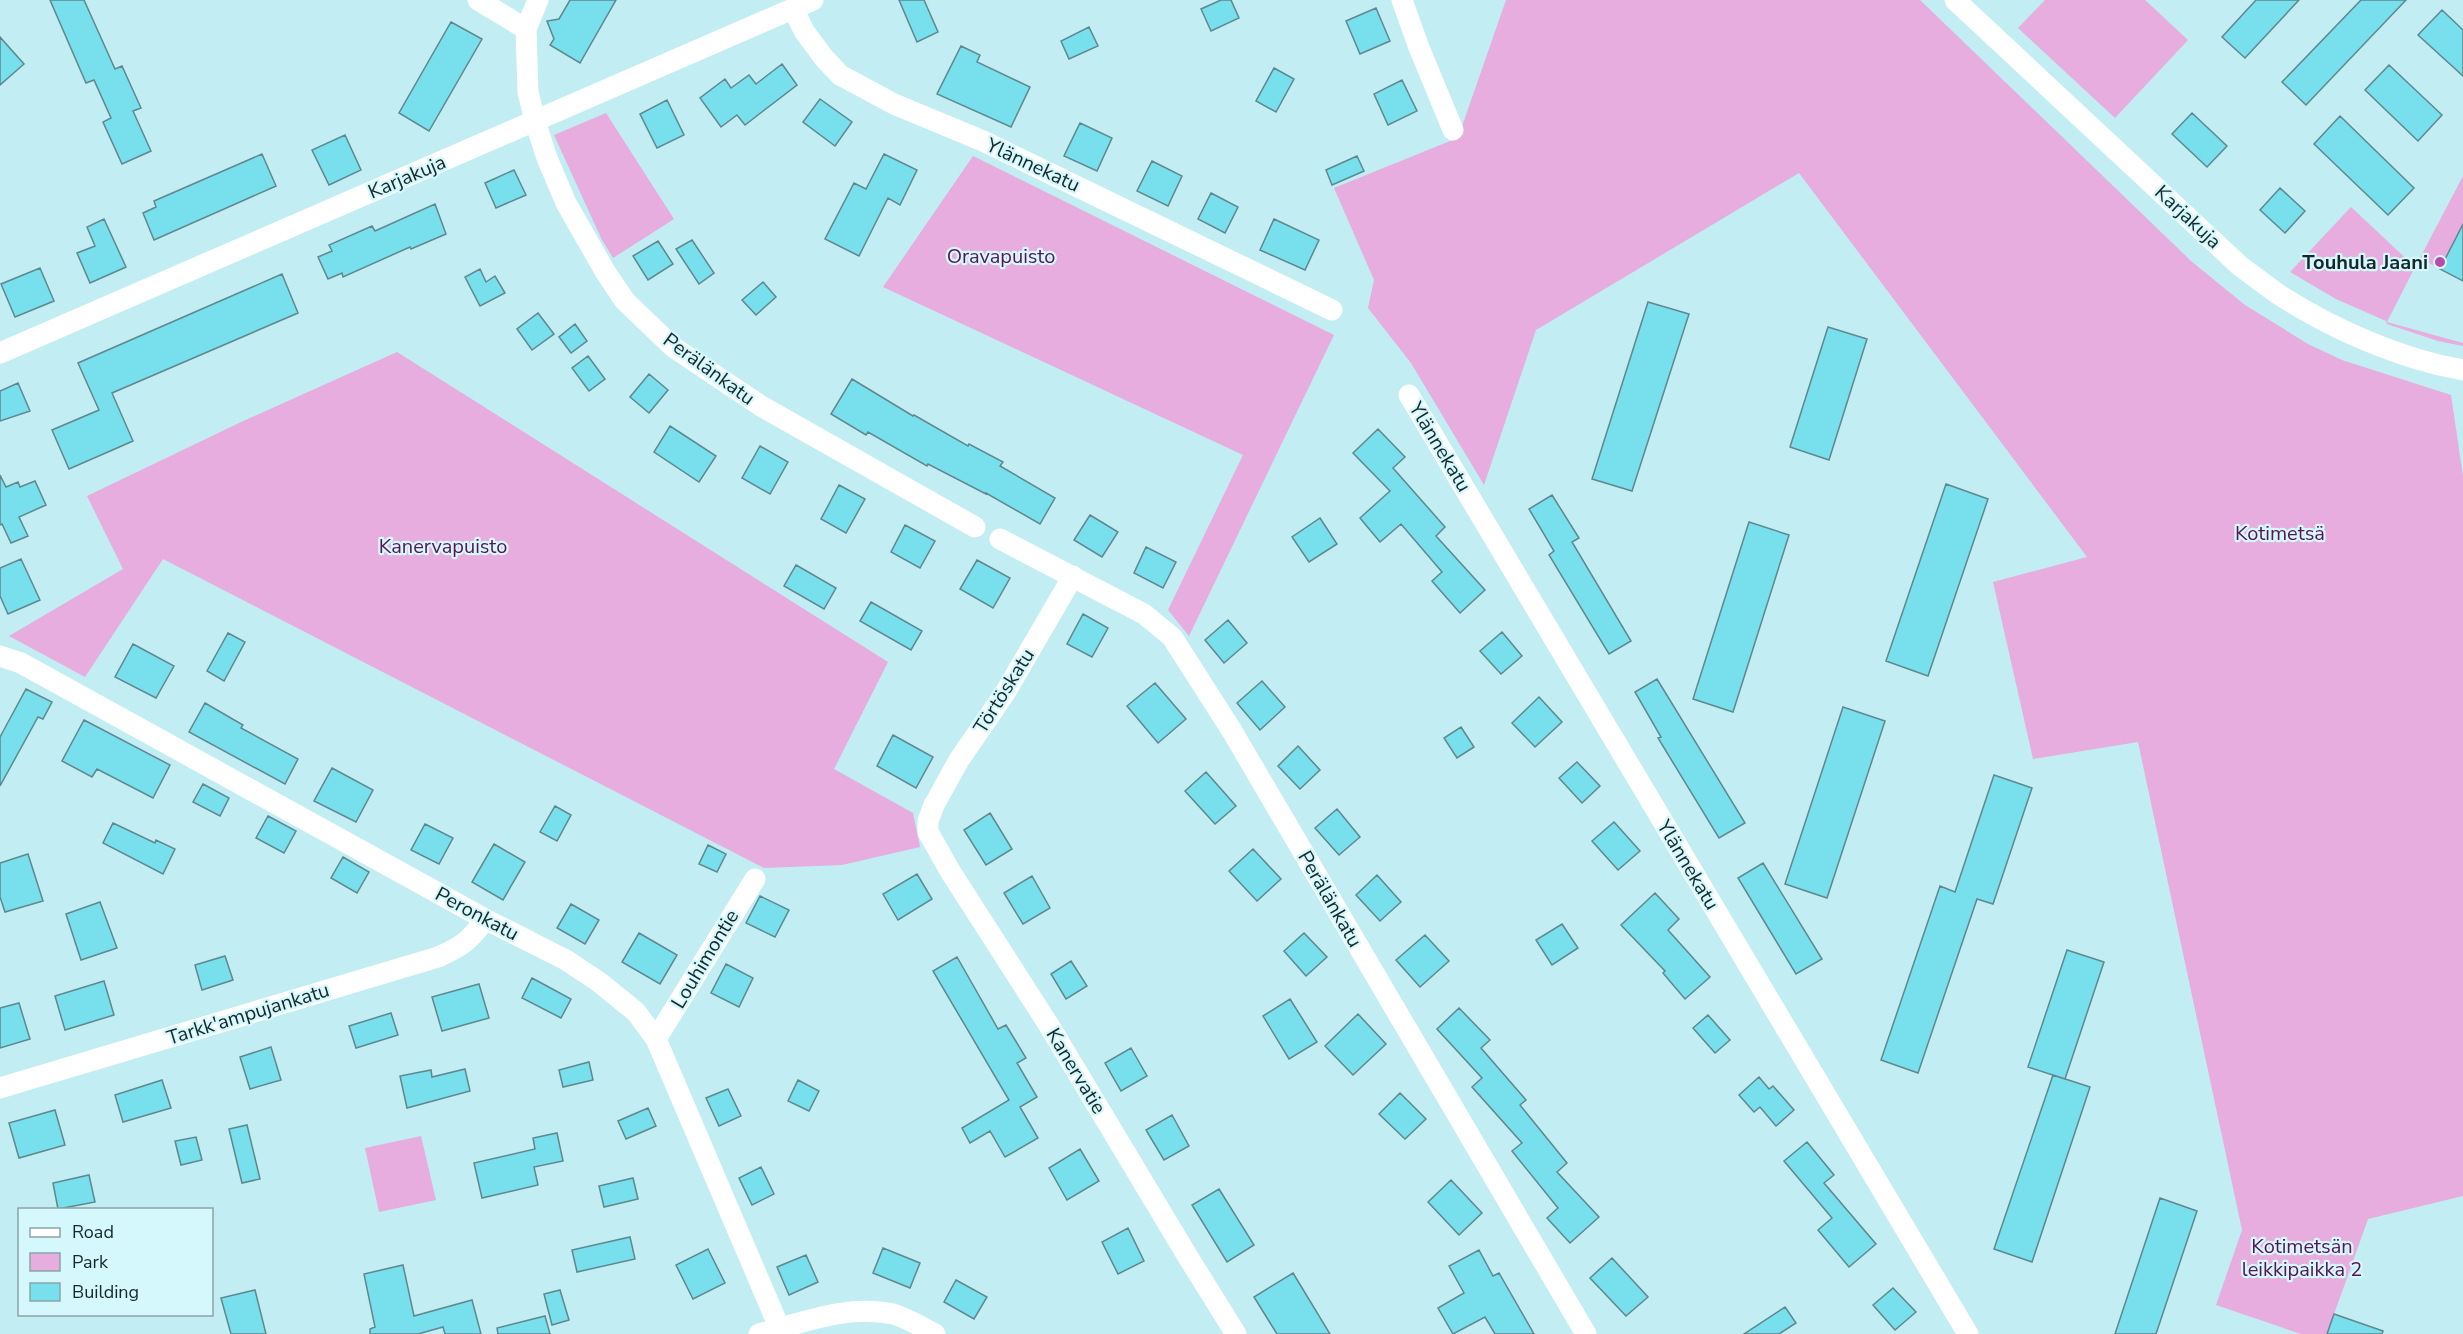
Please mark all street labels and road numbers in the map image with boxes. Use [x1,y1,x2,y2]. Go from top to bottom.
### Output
street label: Ylännekatu [981,131,1084,198]
street label: Karjakuja [364,149,450,205]
street label: Karjakuja [2149,179,2227,255]
street label: Perälänkatu [658,327,760,411]
street label: Ylännekatu [1402,396,1477,497]
street label: Törtöskatu [967,643,1041,739]
street label: Ylännekatu [1650,814,1725,915]
street label: Perälänkatu [1292,846,1368,952]
street label: Peronkatu [430,881,524,947]
street label: Louhimontie [665,904,745,1014]
street label: Tarkk'ampujankatu [163,976,333,1052]
street label: Kanervatie [1040,1023,1112,1119]

